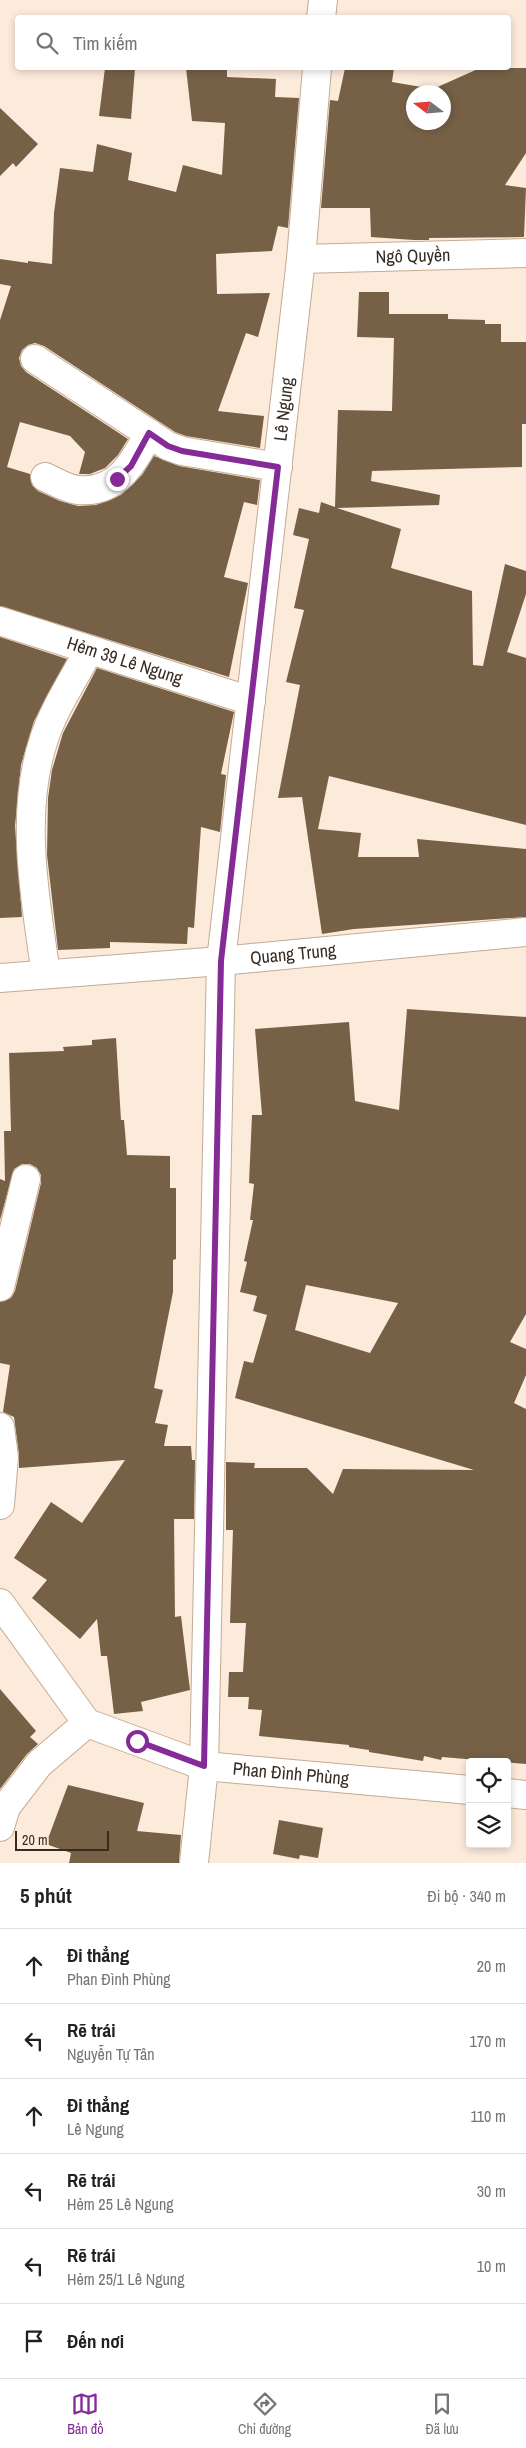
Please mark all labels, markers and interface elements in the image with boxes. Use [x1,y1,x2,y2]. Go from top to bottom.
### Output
search box [15,15,511,70]
icon: search [33,29,61,57]
text: Tìm kiếm [73,30,138,56]
north arrow [406,85,451,130]
street label: Ngô Quyền [375,242,451,269]
street label: Lê Ngung [267,375,300,442]
route end [106,468,129,491]
street label: Hẻm 39 Lê Ngung [64,630,187,691]
street label: Quang Trung [249,937,338,970]
route start [126,1730,149,1753]
street label: Phan Đình Phùng [232,1756,351,1791]
map controls [466,1758,511,1848]
button: locate [466,1758,511,1803]
button: layers [466,1803,511,1848]
scale bar [15,1828,109,1851]
text: 20 m [22,1831,48,1849]
text: 5 phút [20,1881,72,1910]
text: Đi bộ · 340 m [427,1885,506,1907]
text: Đi thẳng [67,1942,129,1968]
icon: ahead [20,1952,48,1980]
text: 20 m [477,1955,506,1977]
text: Phan Đình Phùng [67,1968,171,1990]
text: Rẽ trái [67,2017,116,2043]
icon: left [20,2027,48,2055]
text: 170 m [470,2030,506,2052]
text: Nguyễn Tự Tân [67,2043,155,2065]
text: Đi thẳng [67,2092,129,2118]
icon: ahead [20,2102,48,2130]
text: 110 m [470,2105,506,2127]
text: Lê Ngung [67,2118,124,2140]
text: Rẽ trái [67,2167,116,2193]
icon: left [20,2177,48,2205]
text: 30 m [477,2180,506,2202]
text: Hẻm 25 Lê Ngung [67,2193,173,2215]
text: Rẽ trái [67,2242,116,2268]
icon: left [20,2252,48,2280]
text: 10 m [477,2255,506,2277]
text: Hẻm 25/1 Lê Ngung [67,2268,184,2290]
icon: arrive [20,2327,48,2355]
text: Đến nơi [67,2328,124,2354]
tab: Bản đồ [67,2390,104,2438]
tab: Chỉ đường [238,2390,291,2438]
tab: Đã lưu [426,2390,459,2438]

